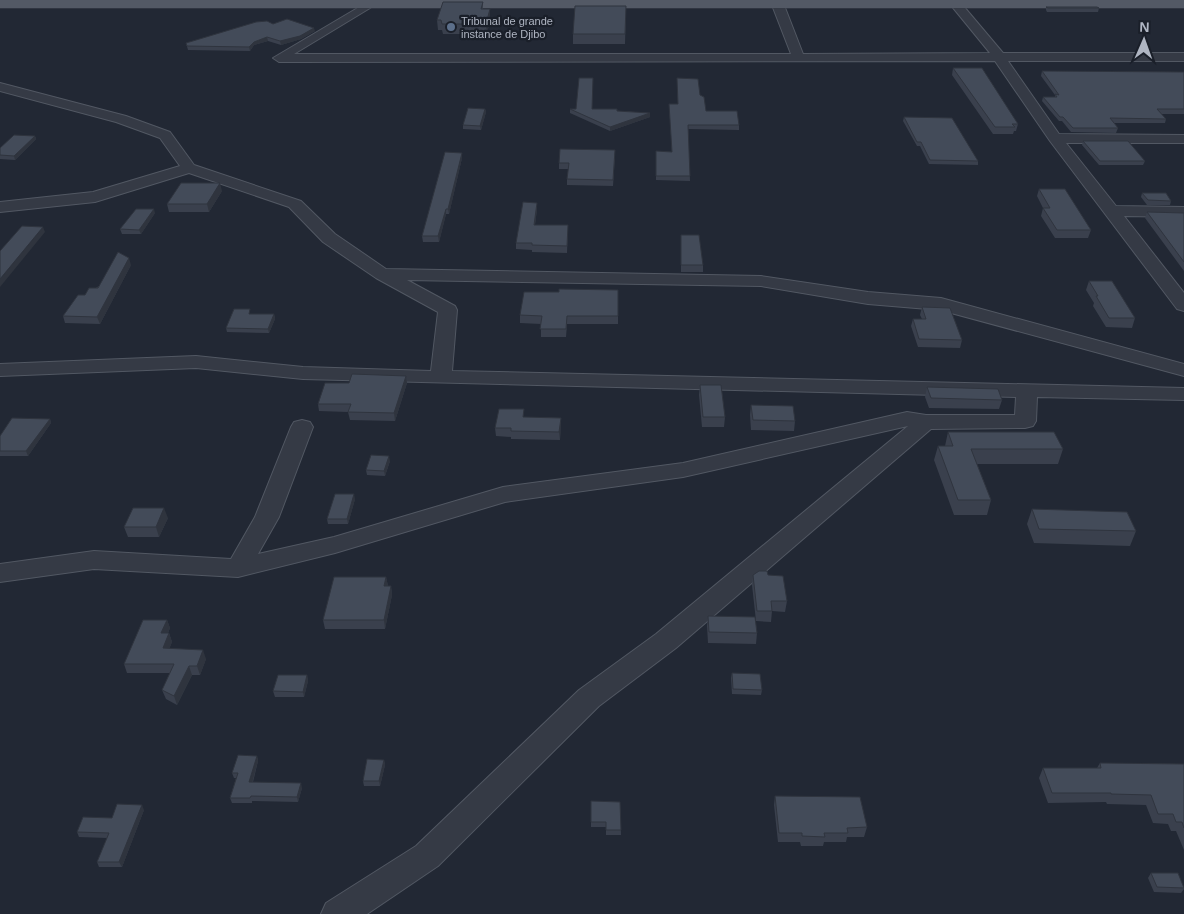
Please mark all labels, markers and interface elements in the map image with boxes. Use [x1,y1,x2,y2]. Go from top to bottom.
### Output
place label: Tribunal de grande instance de Djibo [461,15,553,40]
north arrow [1119,15,1169,65]
text: N [1139,19,1150,35]
marker: Tribunal de grande instance de Djibo [445,21,457,33]

